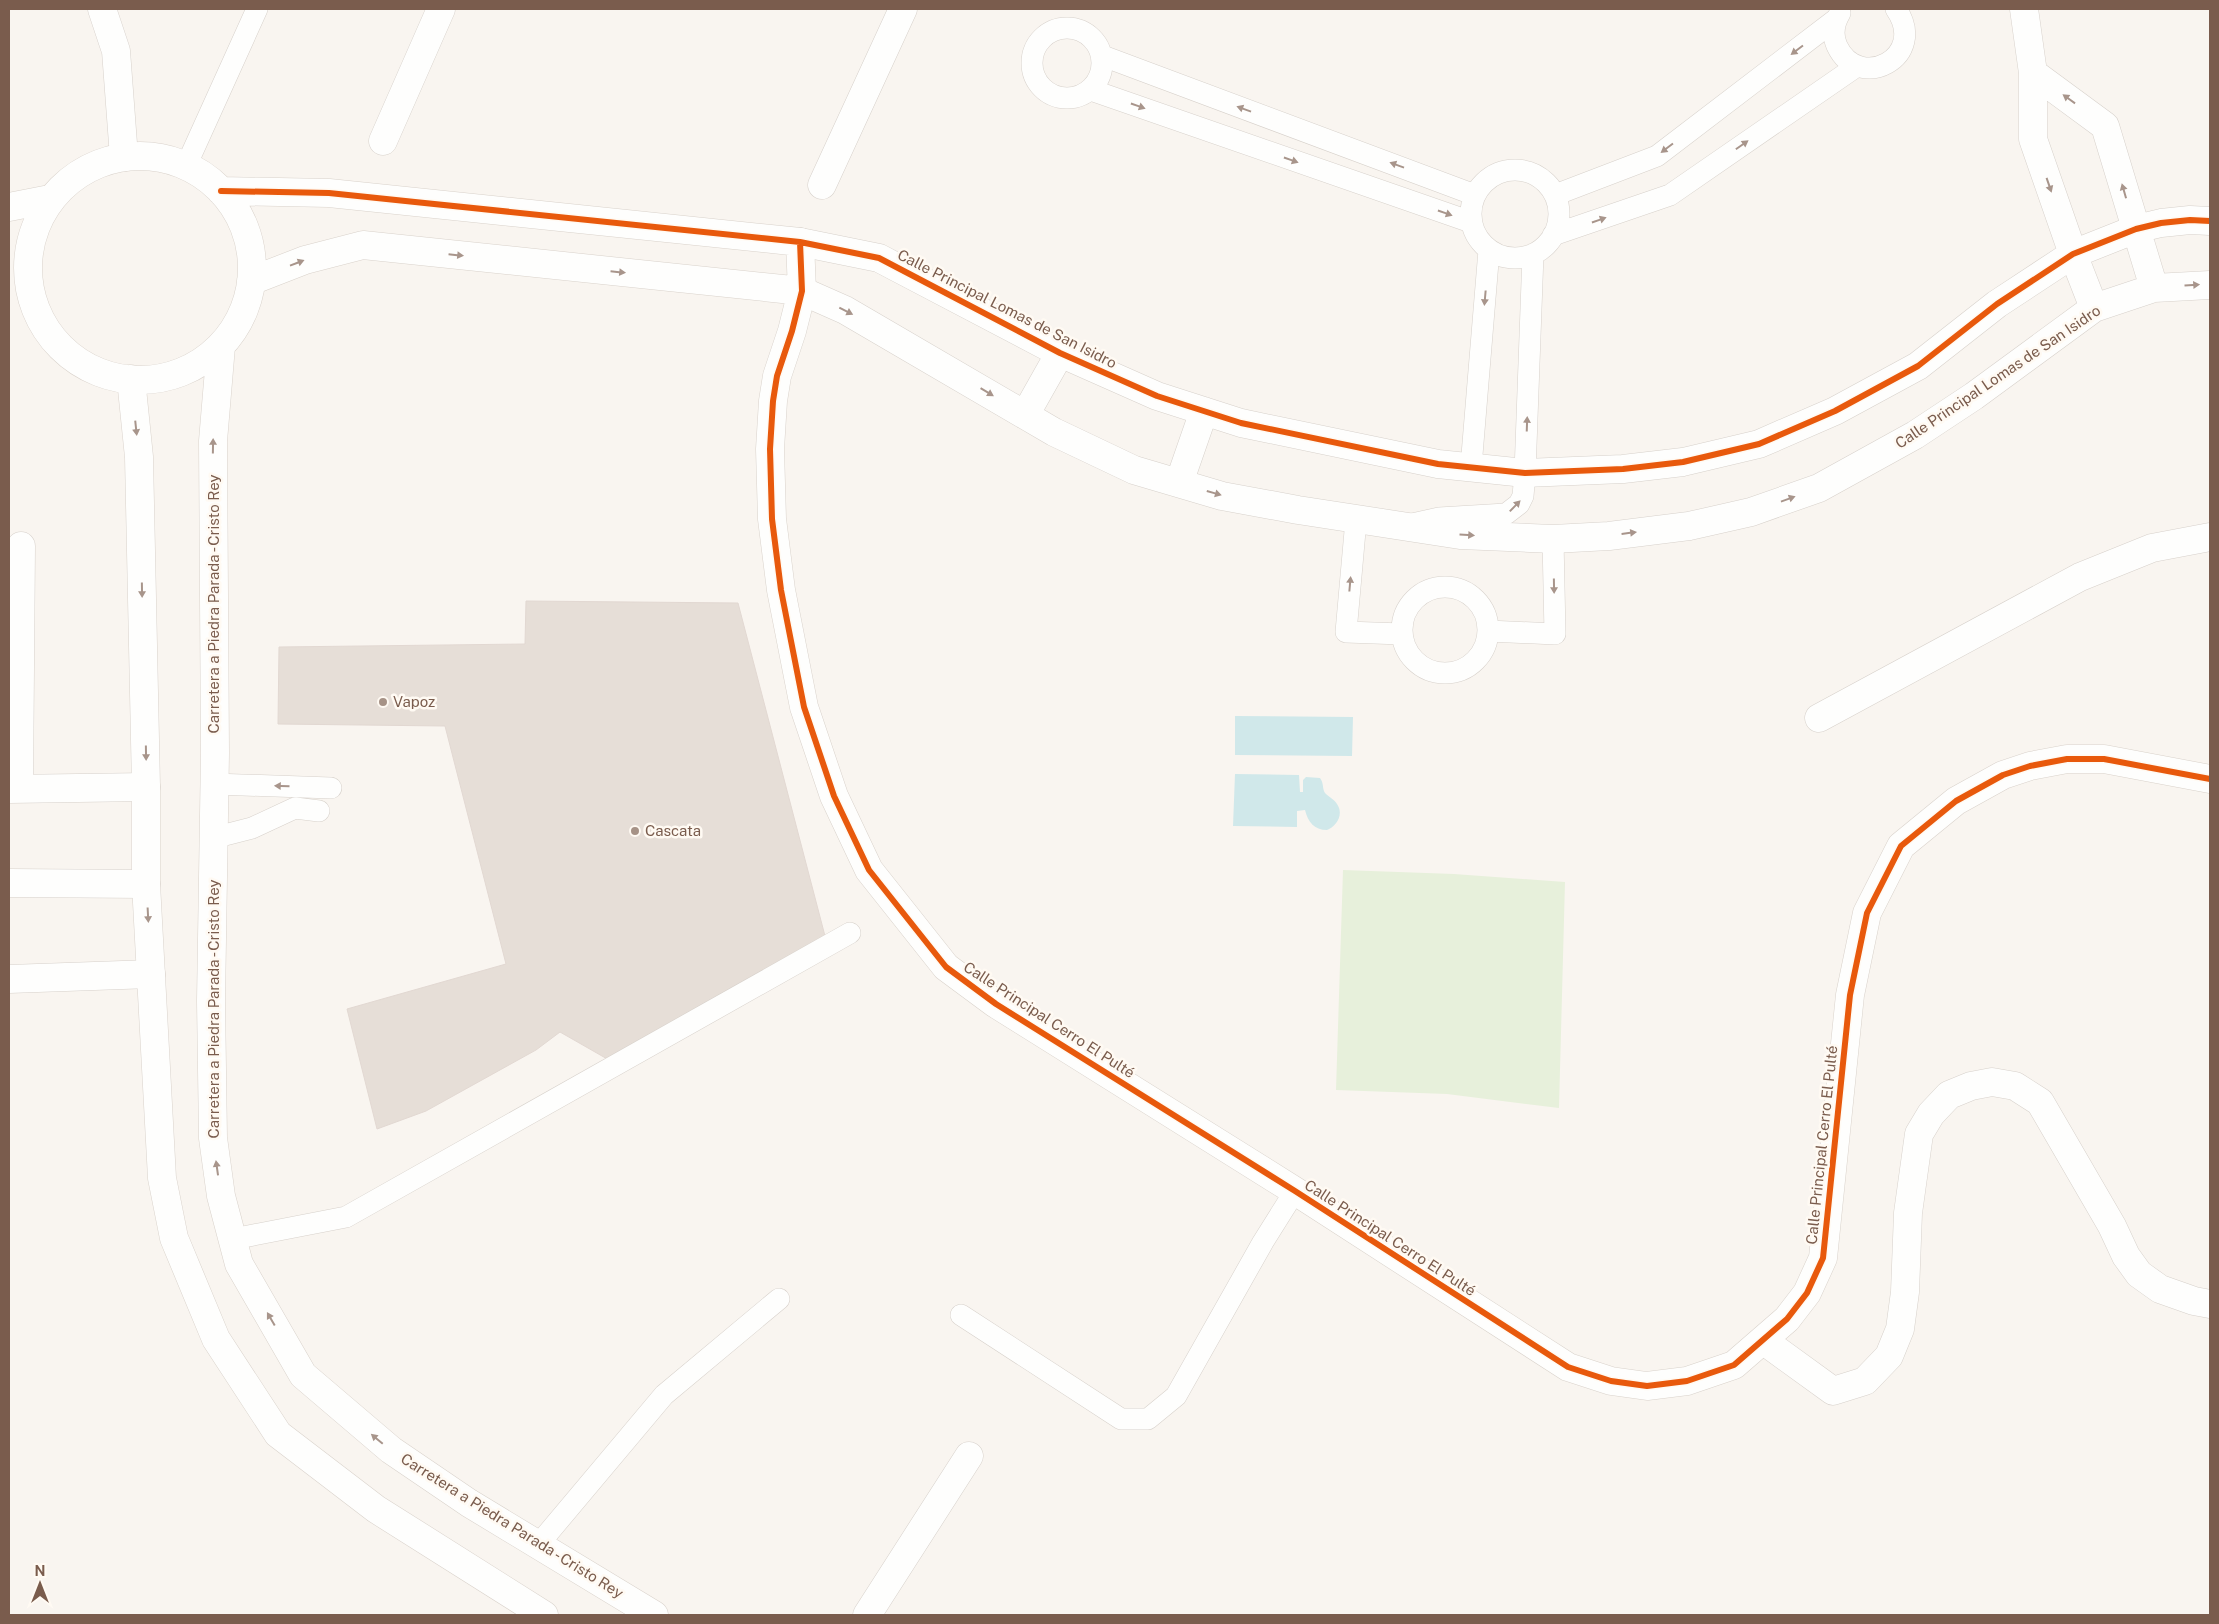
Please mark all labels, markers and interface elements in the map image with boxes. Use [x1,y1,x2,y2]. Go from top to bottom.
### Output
one-way arrow [1791,44,1804,55]
one-way arrow [2063,94,2076,105]
one-way arrow [1130,103,1145,110]
one-way arrow [1237,104,1252,112]
one-way arrow [1735,140,1749,150]
one-way arrow [1660,143,1674,153]
one-way arrow [1284,156,1299,164]
one-way arrow [1389,161,1404,169]
one-way arrow [2046,178,2053,193]
one-way arrow [2120,183,2128,198]
one-way arrow [1437,210,1452,217]
one-way arrow [1592,215,1607,223]
street label: Calle Principal Lomas de San Isidro [895,246,1120,371]
one-way arrow [448,251,464,259]
one-way arrow [289,259,304,267]
one-way arrow [610,268,626,276]
one-way arrow [2184,281,2200,289]
one-way arrow [1480,290,1488,306]
street label: Calle Principal Lomas de San Isidro [1892,301,2103,452]
one-way arrow [839,307,853,315]
one-way arrow [979,388,994,396]
one-way arrow [1523,416,1531,432]
one-way arrow [132,420,140,436]
one-way arrow [209,437,217,453]
street label: Carretera a Piedra Parada - Cristo Rey [205,474,222,734]
one-way arrow [1207,490,1222,498]
one-way arrow [1780,495,1795,502]
one-way arrow [1510,500,1521,512]
one-way arrow [1622,529,1638,537]
one-way arrow [1460,531,1476,539]
one-way arrow [1347,575,1355,591]
one-way arrow [1550,579,1558,595]
one-way arrow [138,582,146,598]
place label: Vapoz [393,693,435,710]
marker: Vapoz [377,696,389,708]
one-way arrow [142,745,150,761]
one-way arrow [274,782,290,790]
place label: Cascata [645,822,701,839]
marker: Cascata [629,825,641,837]
street label: Carretera a Piedra Parada - Cristo Rey [205,879,222,1139]
one-way arrow [145,907,153,923]
street label: Calle Principal Cerro El Pulté [961,958,1138,1081]
street label: Calle Principal Cerro El Pulté [1803,1044,1840,1245]
one-way arrow [213,1159,221,1175]
street label: Calle Principal Cerro El Pulté [1302,1176,1479,1299]
one-way arrow [266,1313,275,1326]
one-way arrow [371,1434,383,1445]
street label: Carretera a Piedra Parada - Cristo Rey [398,1450,627,1601]
north arrow [15,1559,65,1609]
text: N [35,1563,45,1579]

